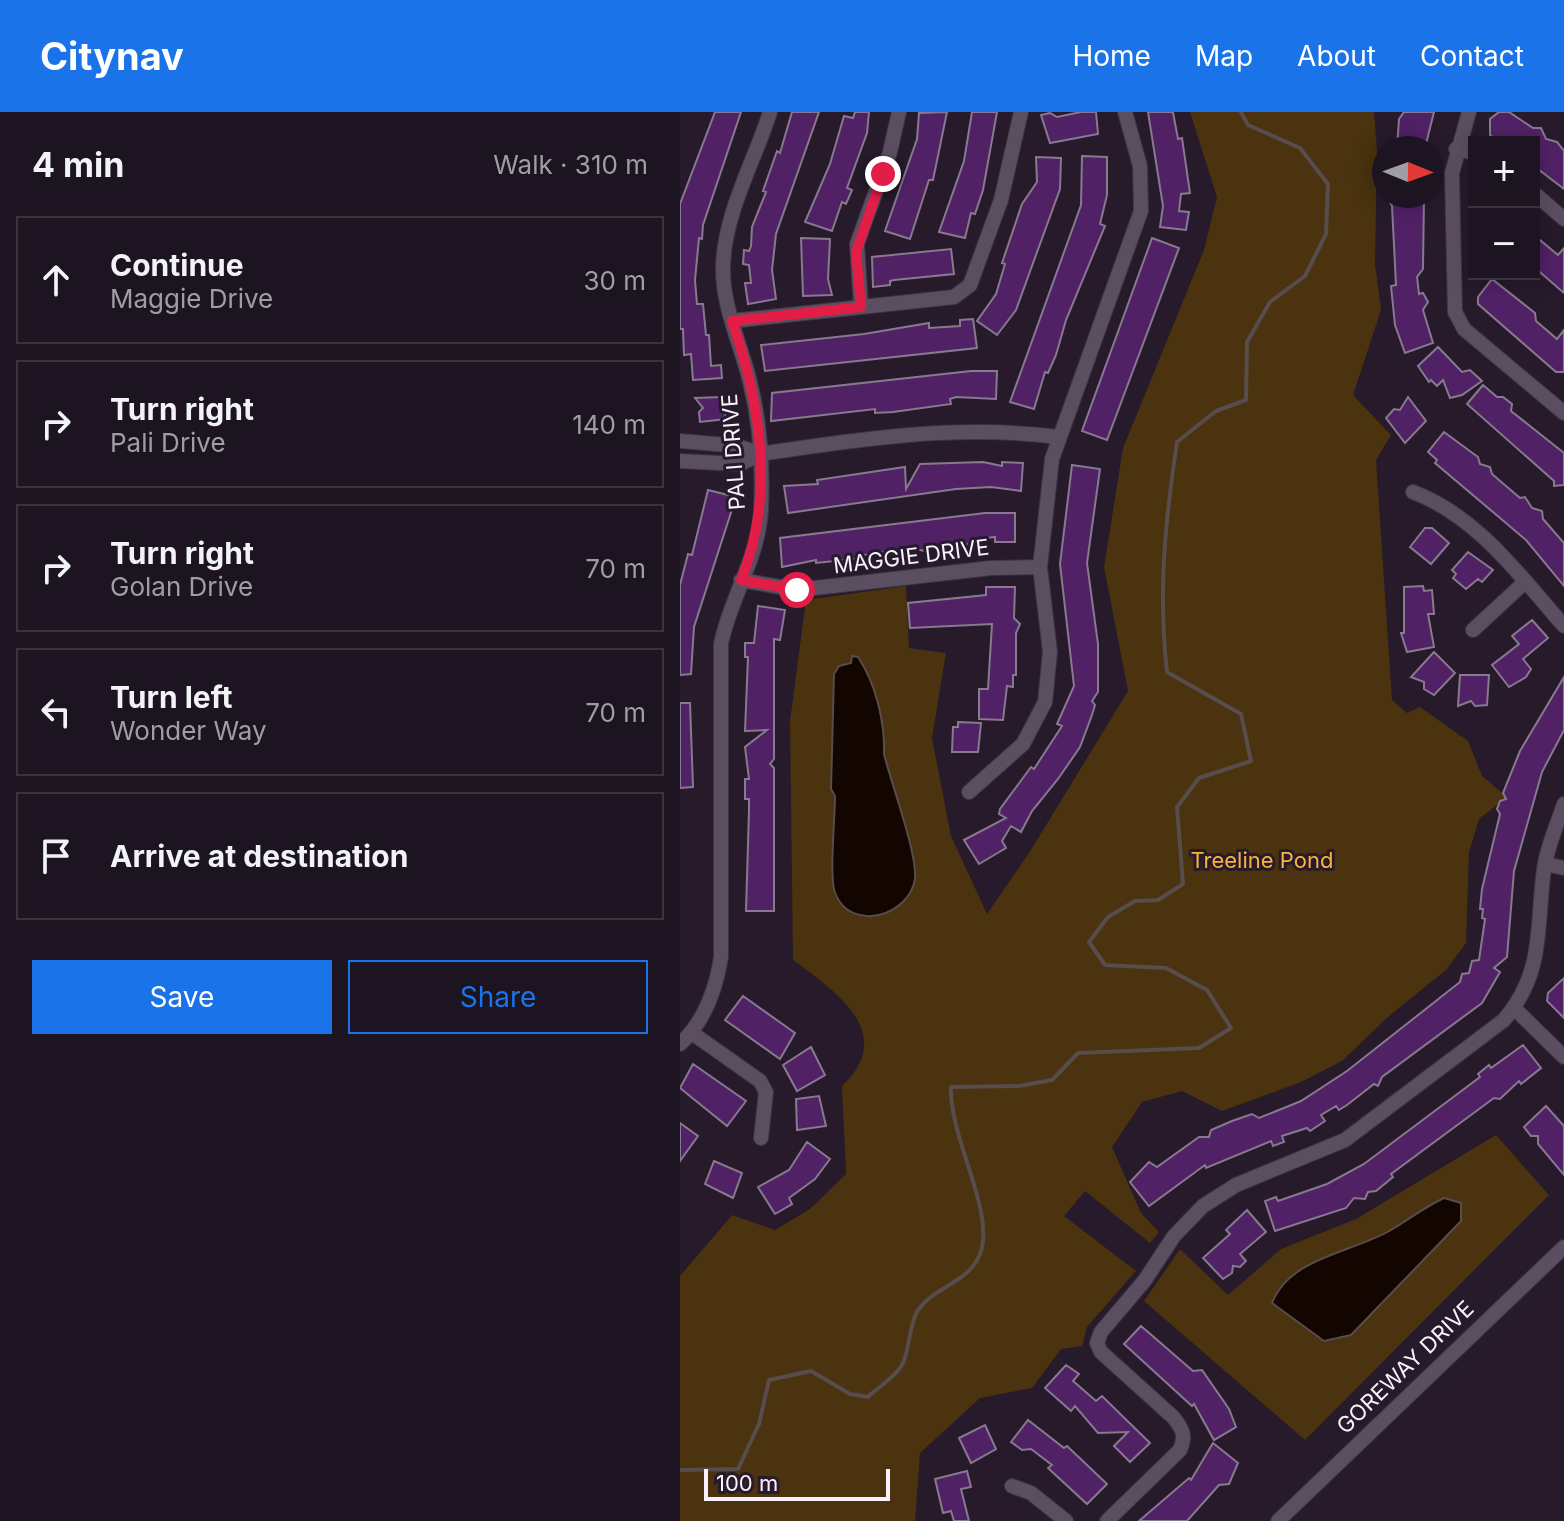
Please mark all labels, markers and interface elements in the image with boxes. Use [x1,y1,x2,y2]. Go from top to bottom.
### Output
text: Citynav [40,33,184,79]
text: Home [1072,39,1151,73]
text: Map [1195,39,1253,73]
text: About [1297,39,1376,73]
text: Contact [1420,39,1524,73]
north arrow [1372,136,1444,208]
map controls [1468,136,1540,280]
button: + [1468,136,1540,208]
text: 4 min [32,144,124,185]
text: Walk · 310 m [493,149,648,180]
route end [865,156,901,192]
button: − [1468,208,1540,280]
text: Continue [110,247,244,283]
icon: ahead [34,258,78,302]
text: 30 m [583,265,646,296]
text: Maggie Drive [110,283,273,314]
text: Turn right [110,391,254,427]
street label: PALI DRIVE [716,393,750,511]
icon: right [34,402,78,446]
text: 140 m [572,409,646,440]
text: Pali Drive [110,427,226,458]
street label: MAGGIE DRIVE [832,534,990,578]
text: Turn right [110,535,254,571]
icon: right [34,546,78,590]
text: 70 m [585,553,646,584]
text: Golan Drive [110,571,253,602]
route start [779,572,815,608]
text: Turn left [110,679,232,715]
icon: left [34,690,78,734]
text: 70 m [585,697,646,728]
text: Wonder Way [110,715,267,746]
icon: arrive [34,834,78,878]
text: Arrive at destination [110,838,408,874]
park label: Treeline Pond [1191,847,1333,873]
button: Save [32,960,332,1034]
button: Share [348,960,648,1034]
street label: GOREWAY DRIVE [1331,1295,1479,1439]
scale bar [704,1465,890,1501]
text: 100 m [716,1470,778,1496]

